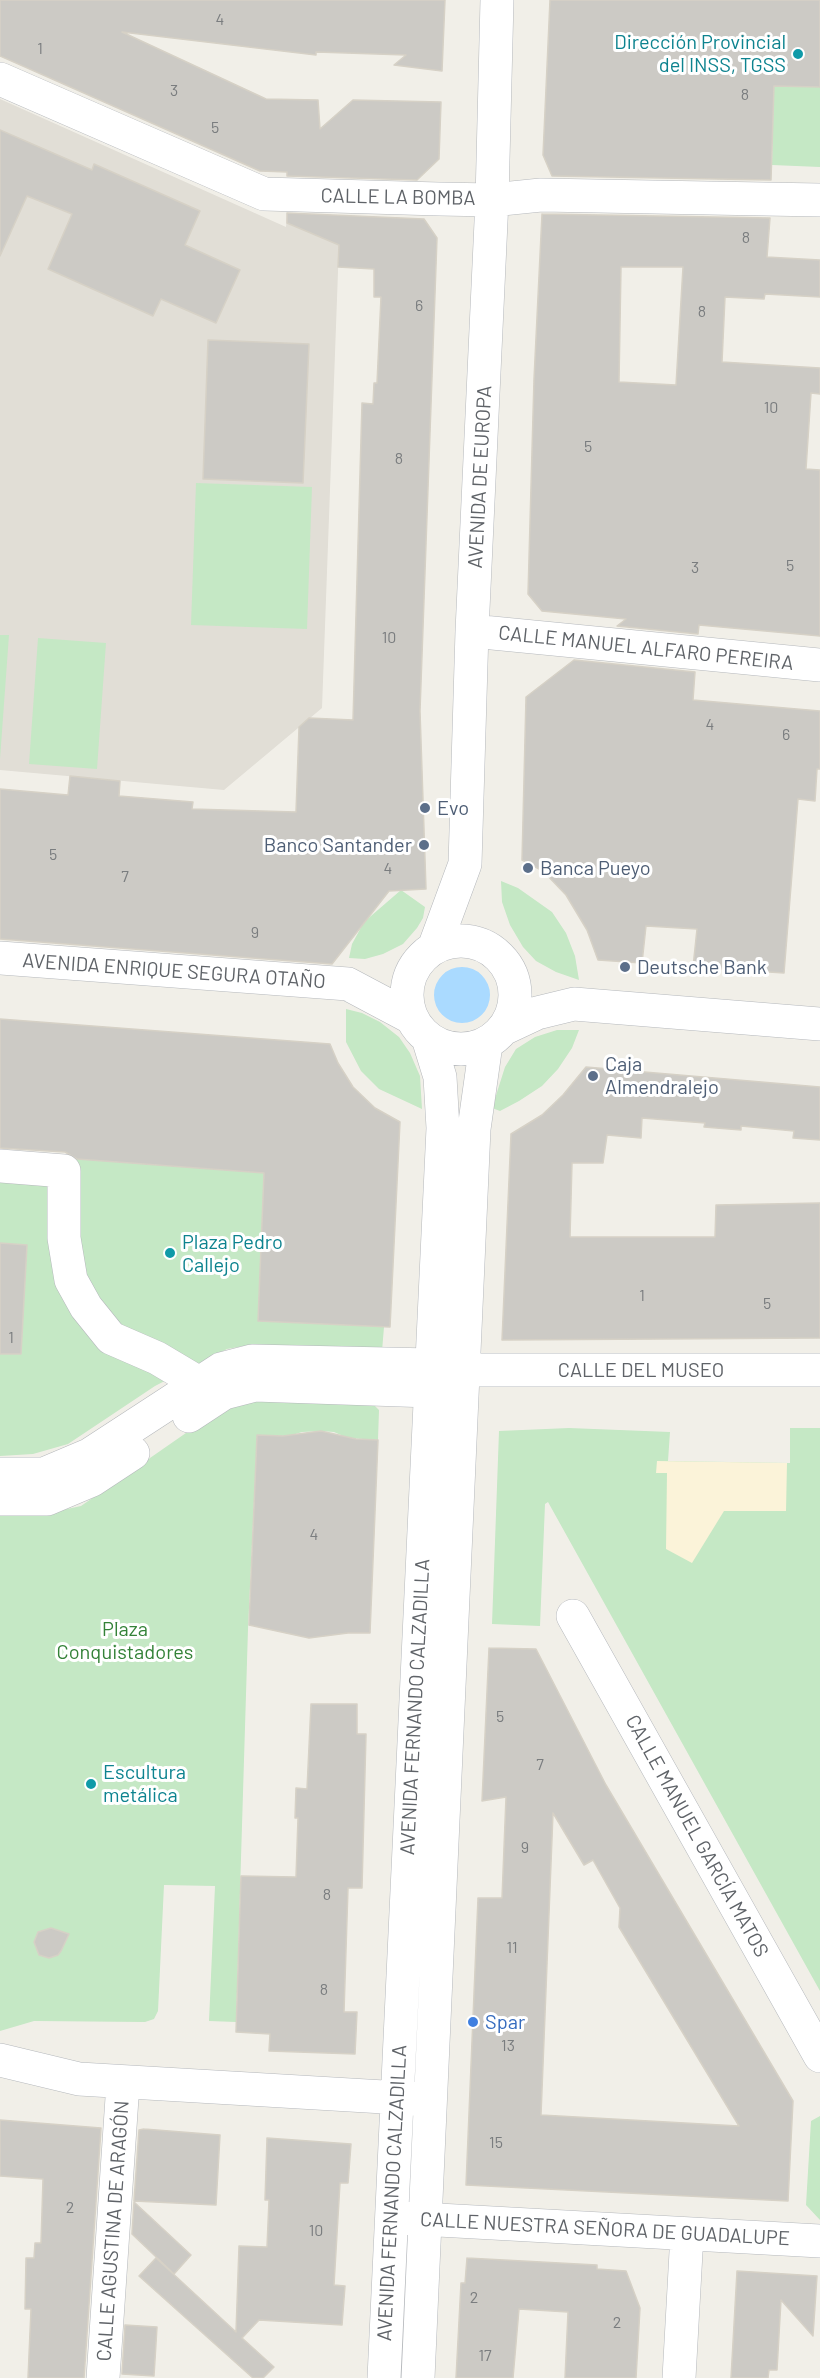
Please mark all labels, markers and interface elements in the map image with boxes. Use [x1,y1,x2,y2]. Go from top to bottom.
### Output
house number: 4 [216,10,224,30]
place label: Dirección Provincial del INSS, TGSS [614,30,786,77]
house number: 1 [37,39,43,59]
marker: Dirección Provincial del INSS, TGSS [791,47,805,61]
house number: 3 [170,81,178,101]
house number: 8 [741,85,749,105]
house number: 5 [211,118,219,138]
street label: CALLE LA BOMBA [320,184,476,210]
house number: 8 [742,228,750,248]
house number: 6 [415,296,423,316]
house number: 8 [698,302,706,322]
street label: AVENIDA DE EUROPA [463,385,497,569]
house number: 10 [764,398,778,418]
house number: 5 [584,437,592,457]
house number: 8 [395,449,403,469]
house number: 5 [786,556,794,576]
house number: 3 [691,558,699,578]
street label: CALLE MANUEL ALFARO PEREIRA [497,621,795,675]
house number: 10 [382,628,396,648]
house number: 4 [706,715,714,735]
house number: 6 [782,725,790,745]
place label: Evo [437,796,469,820]
marker: Evo [418,801,432,815]
place label: Banco Santander [264,833,412,857]
marker: Banco Santander [417,838,431,852]
house number: 5 [49,845,57,865]
place label: Banca Pueyo [540,856,651,880]
house number: 4 [384,859,392,879]
marker: Banca Pueyo [521,861,535,875]
house number: 7 [121,867,129,887]
house number: 9 [251,923,259,943]
street label: AVENIDA ENRIQUE SEGURA OTAÑO [22,948,326,994]
place label: Deutsche Bank [637,955,767,979]
marker: Deutsche Bank [618,960,632,974]
place label: Caja Almendralejo [605,1052,719,1099]
marker: Caja Almendralejo [586,1069,600,1083]
place label: Plaza Pedro Callejo [182,1230,283,1277]
marker: Plaza Pedro Callejo [163,1246,177,1260]
house number: 1 [639,1286,645,1306]
house number: 5 [763,1294,771,1314]
house number: 1 [8,1328,14,1348]
street label: CALLE DEL MUSEO [558,1358,724,1382]
house number: 4 [310,1525,318,1545]
street label: AVENIDA FERNANDO CALZADILLA [395,1558,435,1856]
park label: Plaza Conquistadores [57,1617,193,1664]
house number: 5 [496,1707,504,1727]
street label: CALLE MANUEL GARCÍA MATOS [620,1711,774,1961]
house number: 7 [536,1755,544,1775]
place label: Escultura metálica [103,1760,186,1807]
marker: Escultura metálica [84,1777,98,1791]
house number: 9 [521,1838,529,1858]
house number: 8 [323,1885,331,1905]
house number: 11 [506,1938,518,1958]
house number: 8 [320,1980,328,2000]
place label: Spar [485,2010,525,2034]
marker: Spar [466,2015,480,2029]
house number: 13 [501,2036,515,2056]
street label: AVENIDA FERNANDO CALZADILLA [372,2044,412,2342]
street label: CALLE AGUSTINA DE ARAGÓN [92,2100,134,2362]
house number: 15 [489,2133,503,2153]
house number: 2 [66,2198,74,2218]
street label: CALLE NUESTRA SEÑORA DE GUADALUPE [420,2207,790,2251]
house number: 10 [309,2221,323,2241]
house number: 2 [470,2288,478,2308]
house number: 2 [613,2313,621,2333]
house number: 17 [478,2346,492,2366]

